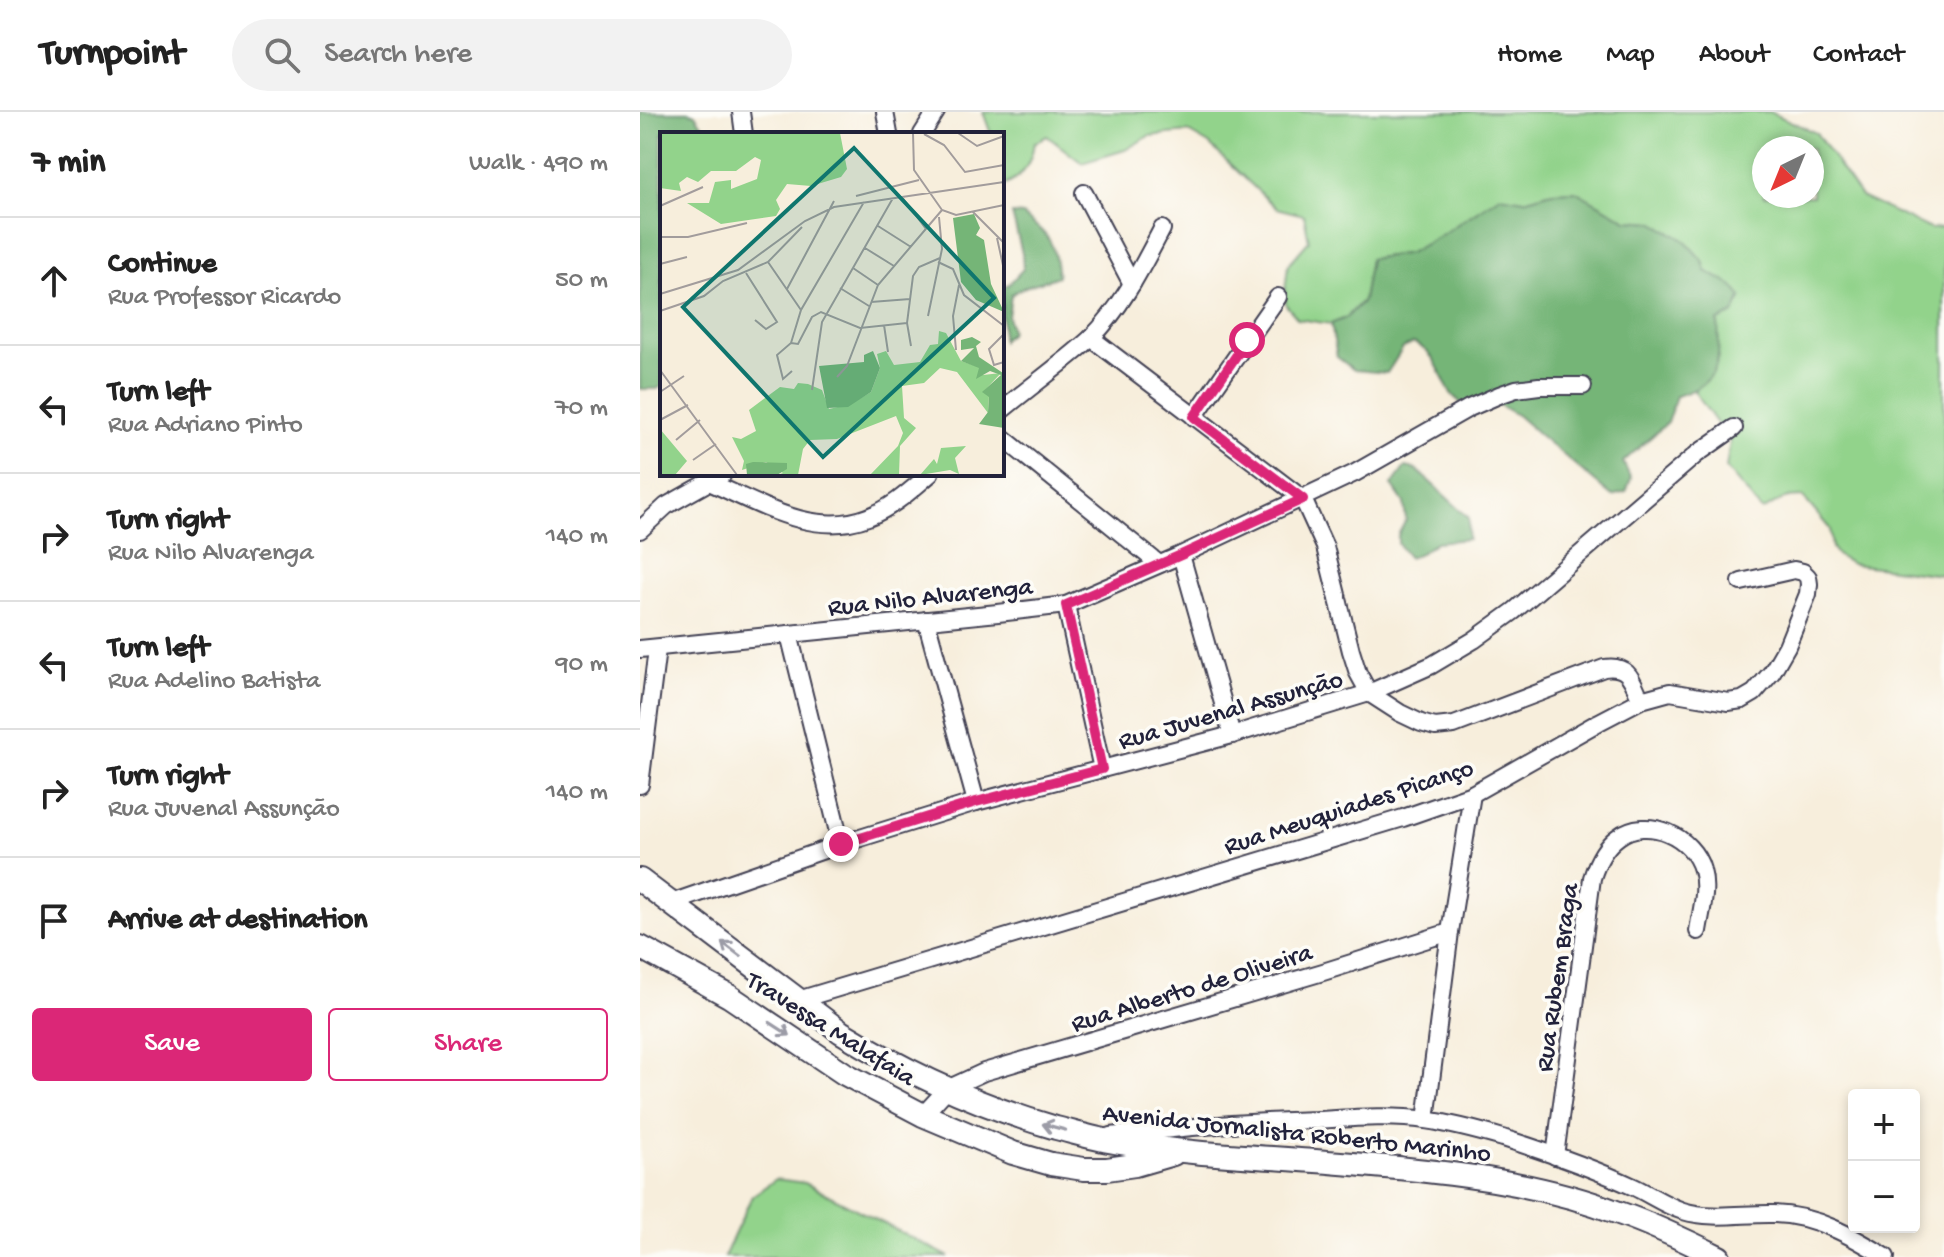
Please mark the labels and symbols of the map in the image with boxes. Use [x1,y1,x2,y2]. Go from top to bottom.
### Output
inset map [660,132,1004,476]
north arrow [1752,136,1824,208]
route start [1229,322,1265,358]
street label: Rua Nilo Alvarenga [827,573,1036,626]
street label: Rua Juvenal Assunção [1116,665,1347,759]
street label: Rua Meuquiades Picanço [1221,754,1478,864]
route end [823,826,859,862]
street label: Rua Rubem Braga [1531,880,1588,1074]
street label: Rua Alberto de Oliveira [1068,938,1318,1042]
one-way arrow [720,940,742,957]
street label: Travessa Malafaia [738,965,921,1096]
one-way arrow [768,1020,790,1037]
street label: Avenida Jornalista Roberto Marinho [1101,1100,1492,1171]
one-way arrow [1041,1119,1067,1134]

